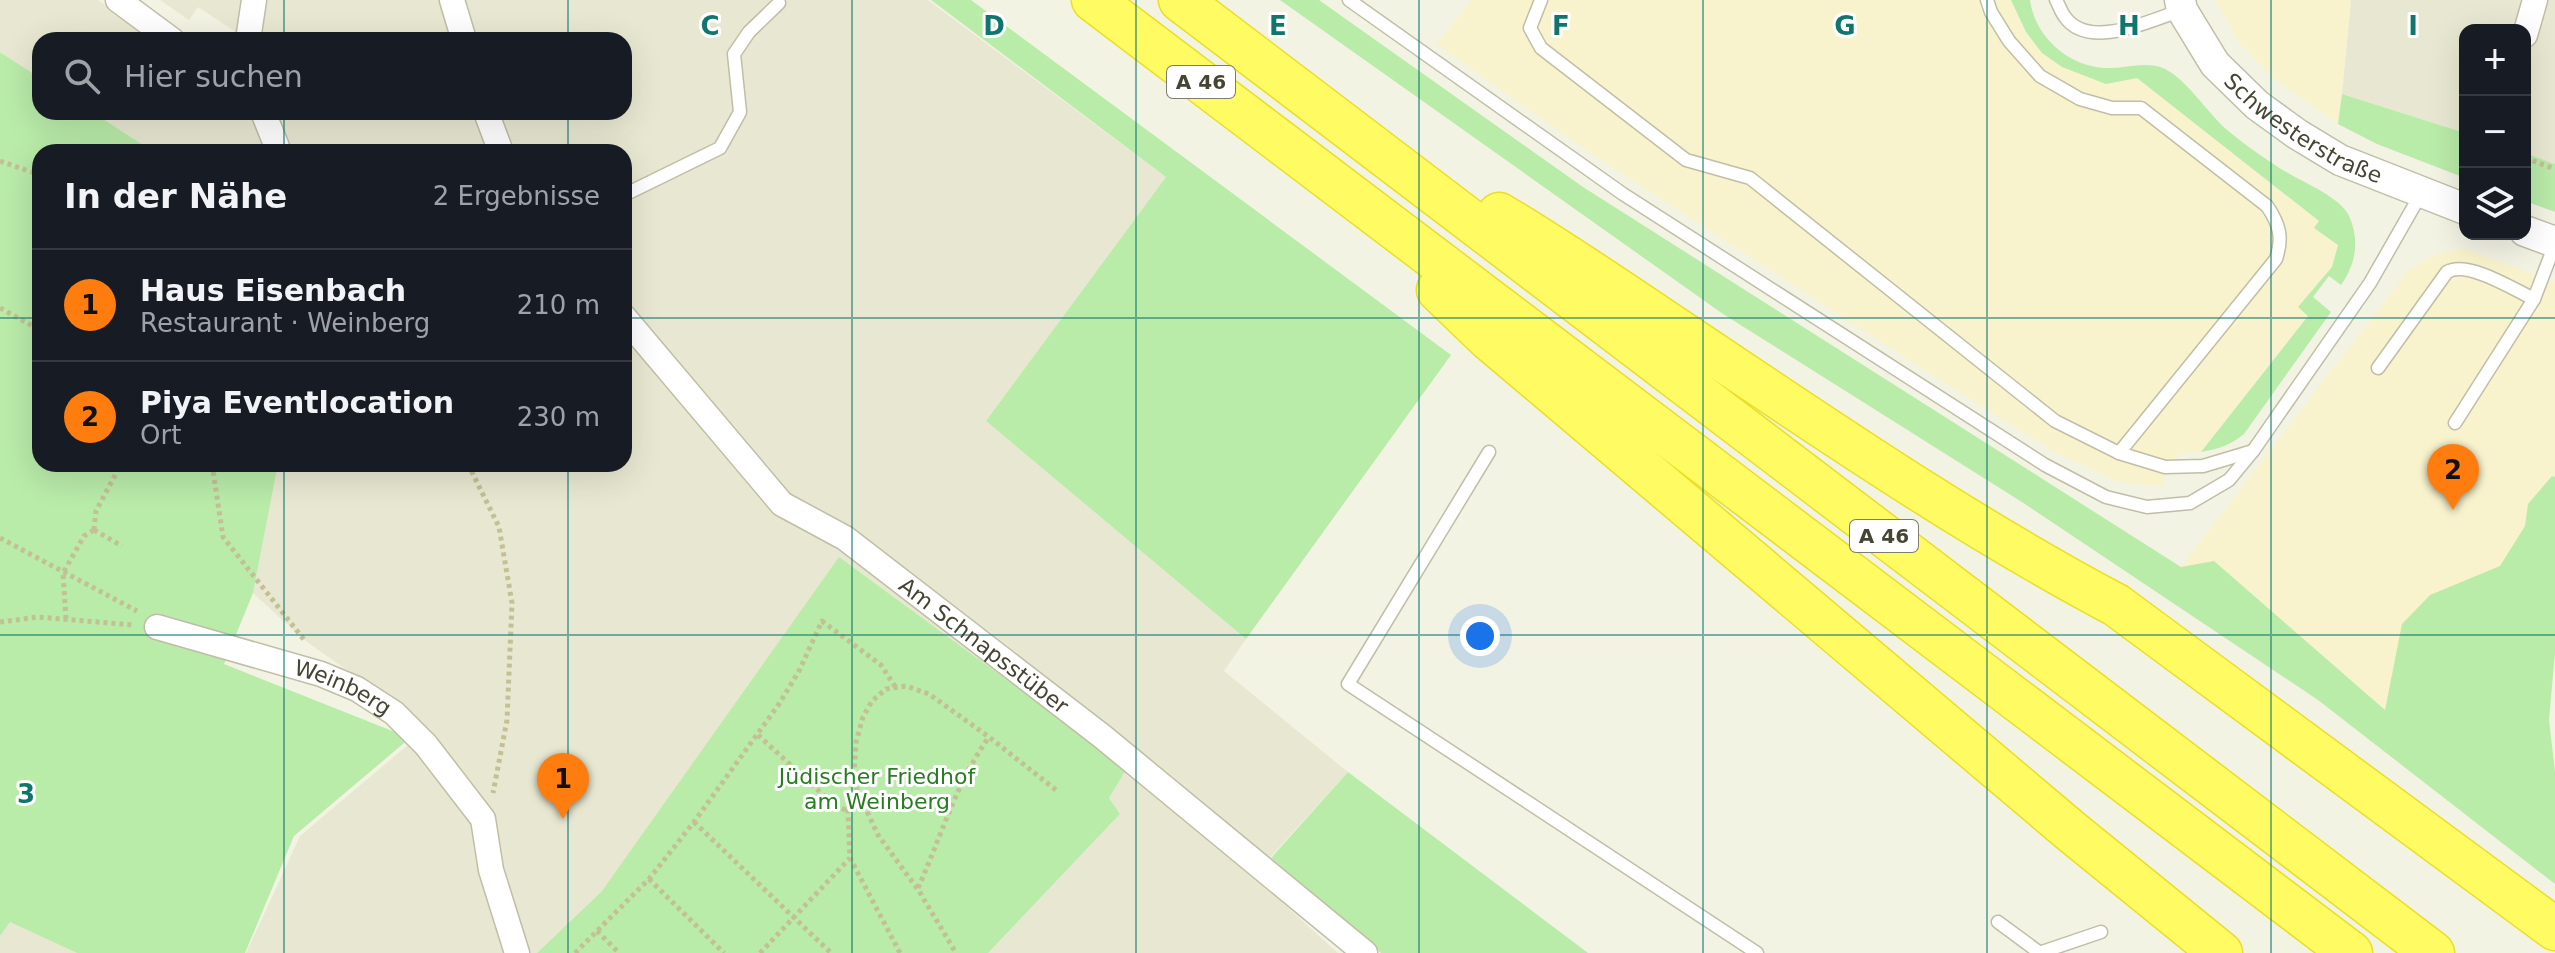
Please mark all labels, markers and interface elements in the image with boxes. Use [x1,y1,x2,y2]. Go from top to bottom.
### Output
text: C [700,11,720,41]
text: D [983,11,1005,41]
text: E [1269,11,1287,41]
text: F [1552,11,1570,41]
text: G [1834,11,1856,41]
text: H [2118,11,2140,41]
text: I [2408,11,2418,41]
map controls [2459,24,2531,240]
button: + [2459,24,2531,96]
search box [32,32,632,120]
icon: search [60,54,104,98]
text: Hier suchen [124,59,303,94]
road number: A 46 [1167,66,1235,98]
street label: Schwesterstraße [2219,68,2386,188]
button: − [2459,96,2531,168]
button: layers [2459,168,2531,240]
text: In der Nähe [64,176,287,216]
text: 2 Ergebnisse [433,181,600,211]
text: Haus Eisenbach [140,273,406,308]
text: 1 [81,290,99,320]
text: 210 m [517,290,600,320]
text: Restaurant · Weinberg [140,308,430,338]
text: Piya Eventlocation [140,385,454,420]
text: 2 [81,402,99,432]
text: 230 m [517,402,600,432]
text: Ort [140,420,181,450]
pin: 2 [2427,444,2479,510]
road number: A 46 [1850,520,1918,552]
street label: Am Schnapsstüber [894,572,1074,719]
your location [1460,616,1500,656]
street label: Weinberg [292,655,396,720]
pin: 1 [537,753,589,819]
park label: Jüdischer Friedhof am Weinberg [777,764,976,814]
text: 3 [17,779,35,809]

